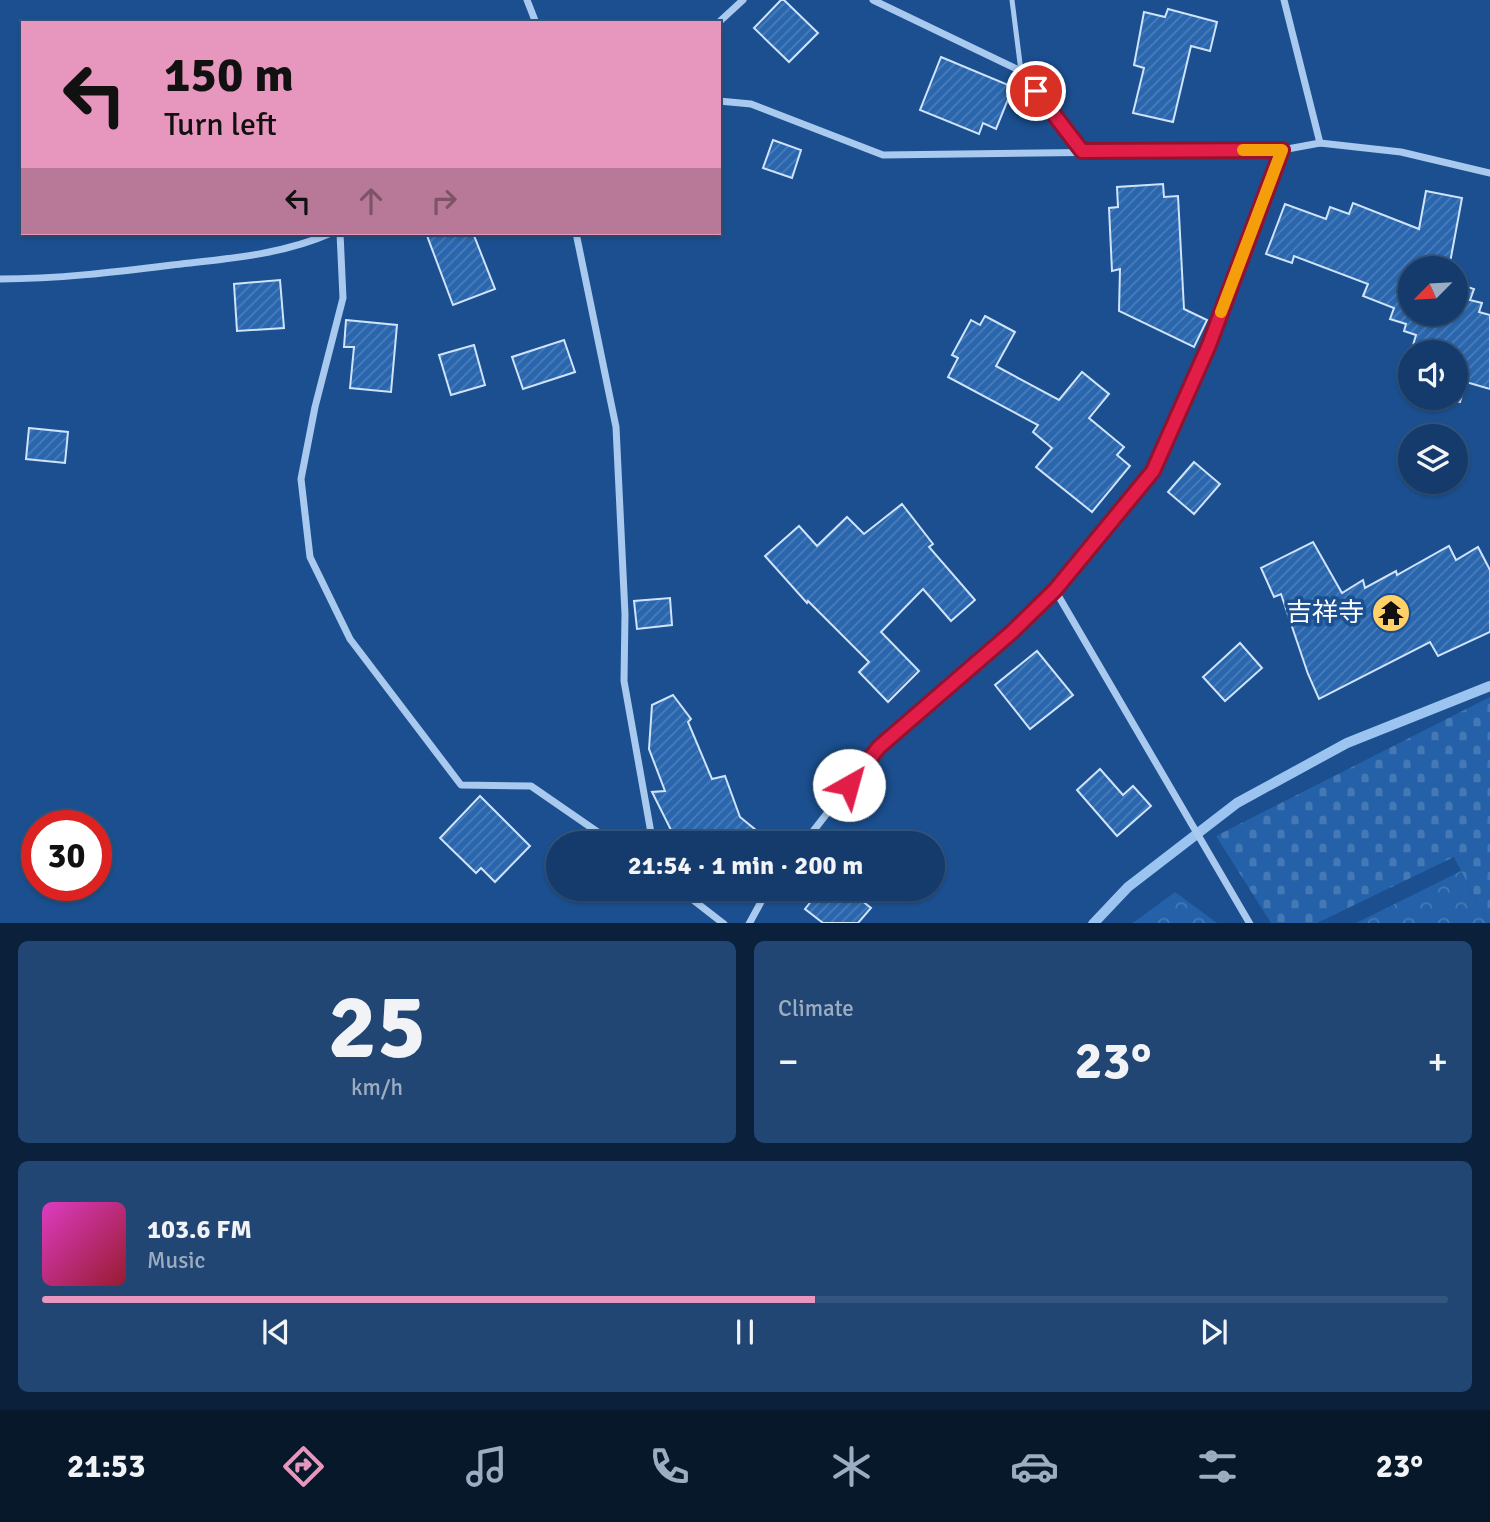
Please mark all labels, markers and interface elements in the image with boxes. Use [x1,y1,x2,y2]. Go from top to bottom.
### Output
text: 150 m [164,45,294,105]
icon: left [49,49,140,140]
pin [1006,61,1066,121]
icon: arrive [1017,72,1055,110]
text: Turn left [164,105,277,144]
icon: left [279,182,317,220]
icon: ahead [352,182,390,220]
icon: right [425,182,463,220]
north arrow [1398,256,1468,326]
map controls [1398,256,1468,494]
button: sound [1398,340,1468,410]
button: layers [1398,424,1468,494]
temple icon: 吉祥寺 [1370,592,1412,634]
place label: 吉祥寺 [1286,597,1364,629]
position arrow [812,748,886,822]
speed limit sign: 30 [21,810,112,901]
text: 21:54 · 1 min · 200 m [628,850,863,882]
text: 25 [328,971,426,1084]
text: Climate [778,994,854,1023]
text: 23° [1075,1029,1151,1093]
text: − [778,1038,799,1085]
text: + [1427,1038,1448,1085]
text: km/h [351,1073,403,1102]
text: 103.6 FM [147,1214,252,1246]
text: Music [147,1246,205,1275]
icon: previous [257,1313,295,1351]
icon: pause [726,1313,764,1351]
icon: next [1195,1313,1233,1351]
icon: directions [279,1442,328,1491]
icon: music [462,1442,511,1491]
icon: phone [645,1442,694,1491]
icon: climate [827,1442,876,1491]
icon: car [1010,1442,1059,1491]
icon: filters [1193,1442,1242,1491]
text: 21:53 [67,1447,145,1486]
text: 23° [1376,1447,1423,1486]

